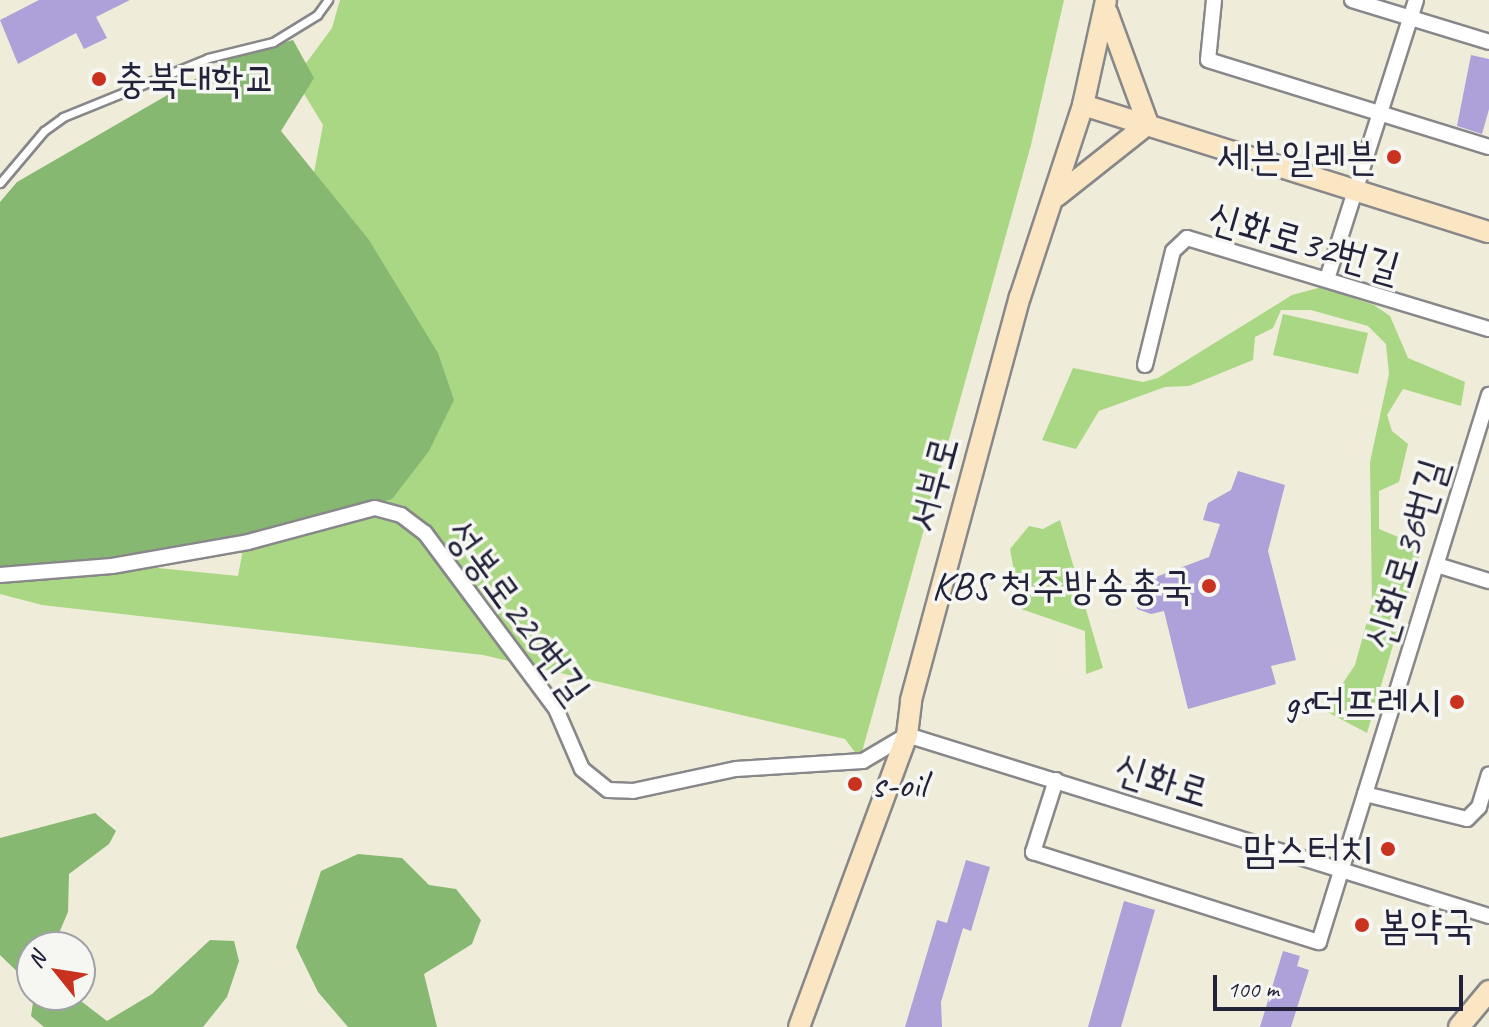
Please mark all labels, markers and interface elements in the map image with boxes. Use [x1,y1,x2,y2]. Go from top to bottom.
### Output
place label: 충북대학교 [115,55,276,103]
marker: 충북대학교 [90,70,108,88]
place label: 세븐일레븐 [1217,133,1378,181]
marker: 세븐일레븐 [1385,148,1403,166]
street label: 신화로32번길 [1203,192,1405,292]
street label: 서부로 [897,431,969,537]
street label: 신화로36번길 [1354,453,1458,655]
street label: 성봉로220번길 [435,511,601,713]
place label: KBS 청주방송총국 [932,562,1193,610]
marker: KBS 청주방송총국 [1200,577,1218,595]
place label: gs더프레시 [1284,678,1441,726]
marker: gs더프레시 [1448,693,1466,711]
street label: 신화로 [1109,743,1215,817]
place label: s-oil [871,760,926,808]
marker: s-oil [846,775,864,793]
place label: 맘스터치 [1243,825,1372,873]
marker: 맘스터치 [1379,840,1397,858]
place label: 봄약국 [1378,901,1475,949]
marker: 봄약국 [1353,916,1371,934]
north arrow [16,931,96,1011]
text: N [21,947,52,973]
scale bar [1217,959,1467,1009]
text: 100 m [1227,974,1279,1004]

